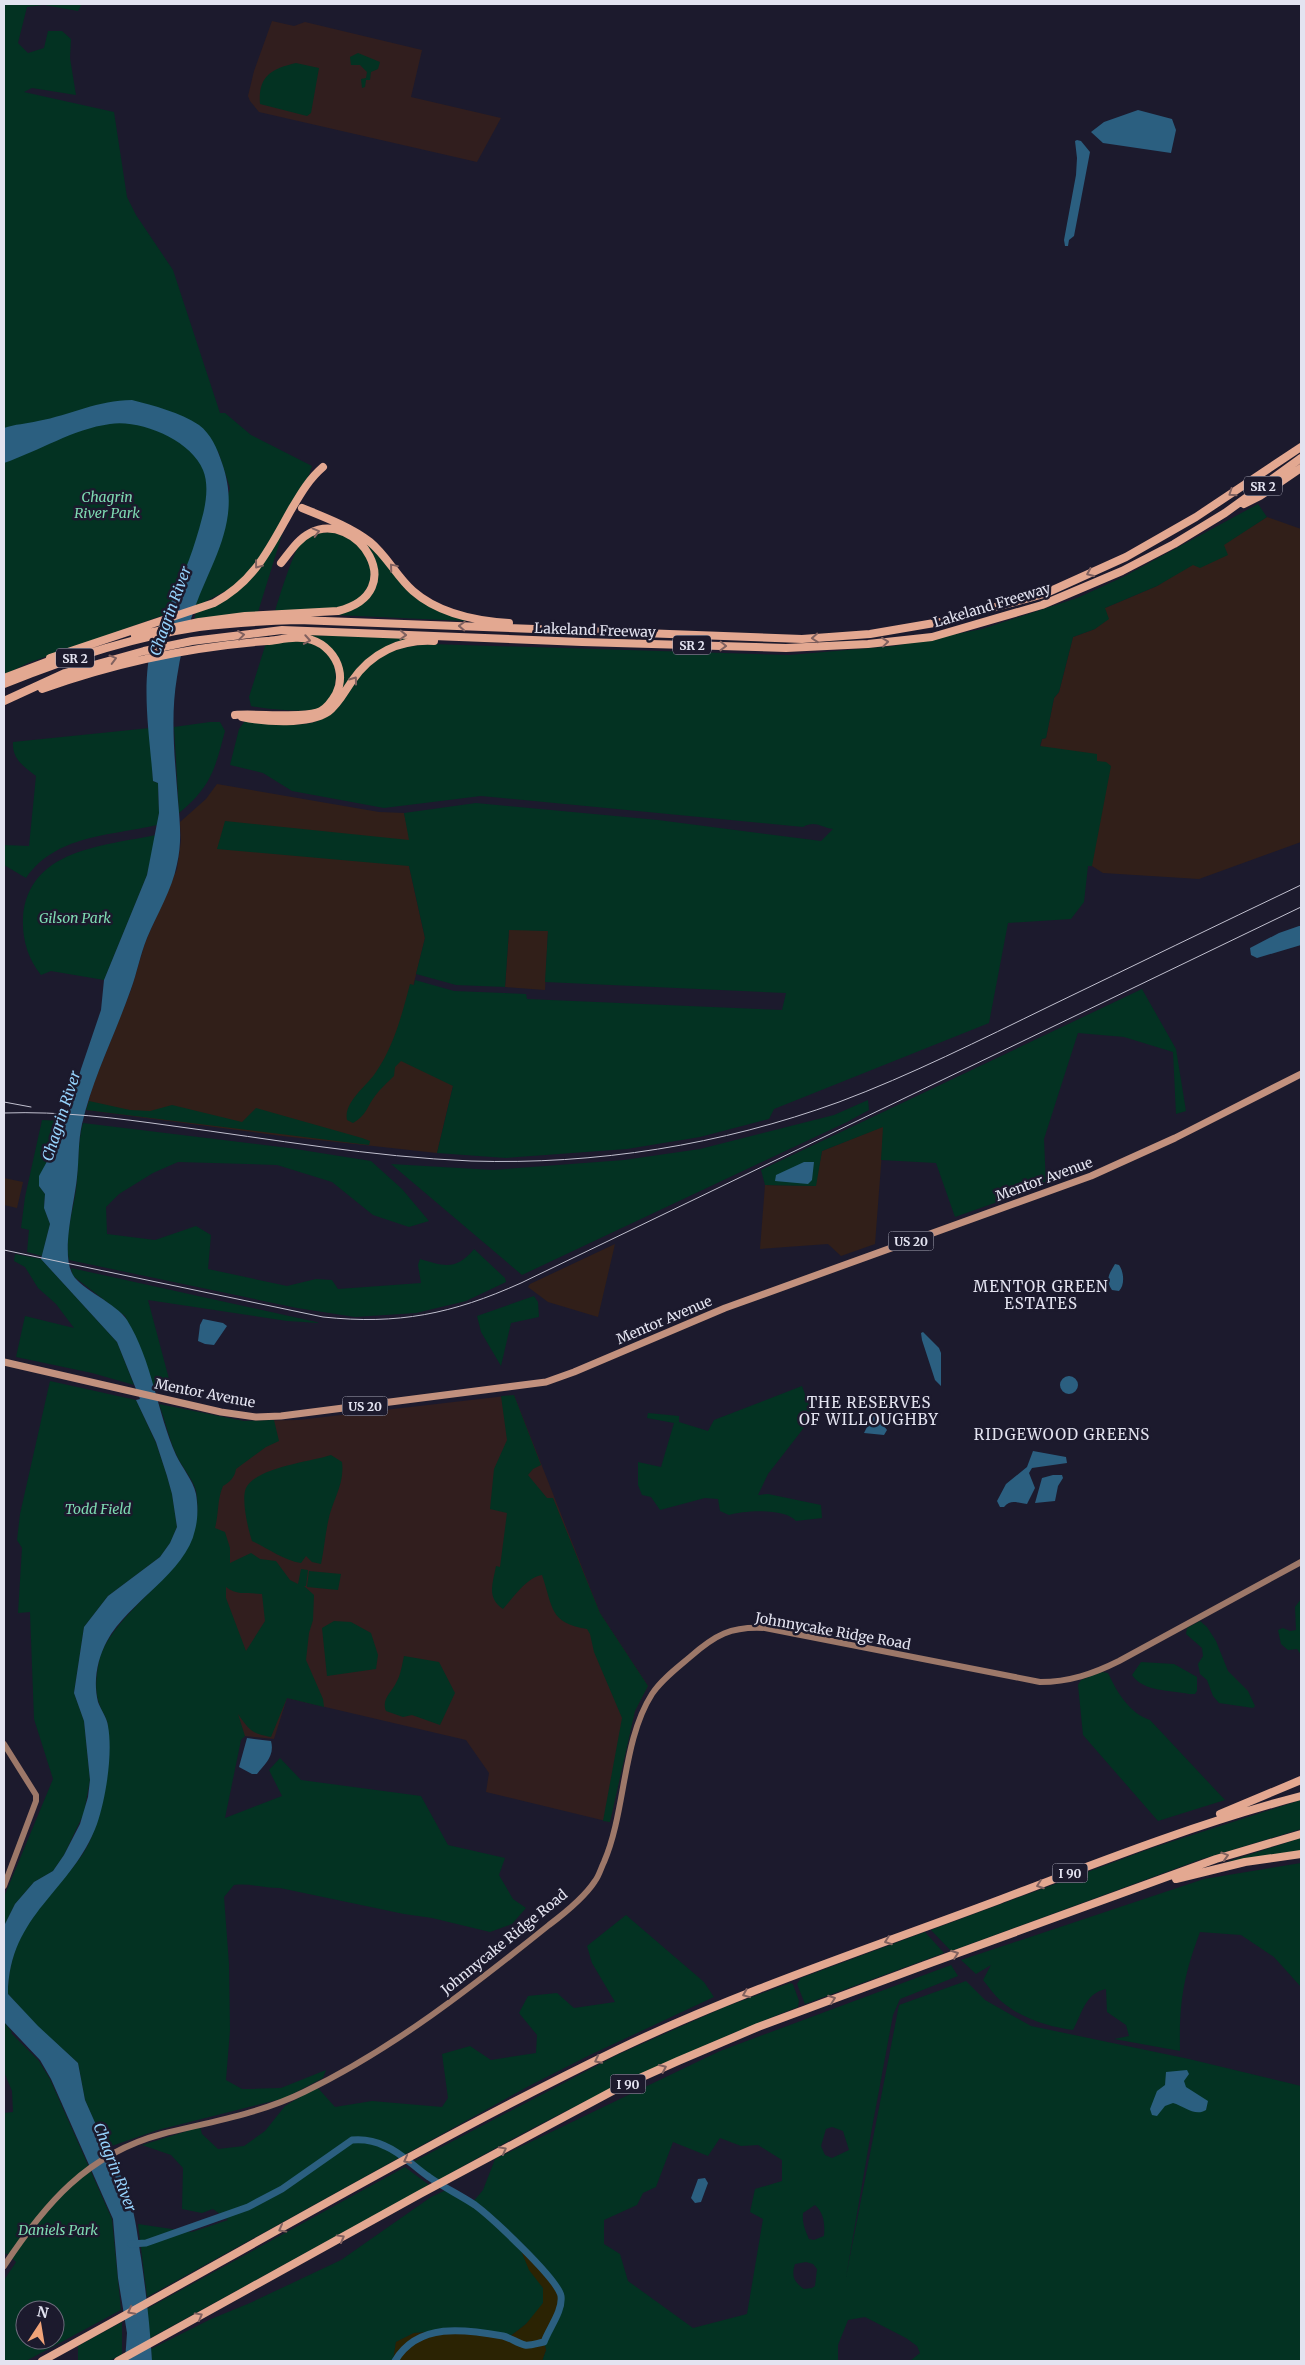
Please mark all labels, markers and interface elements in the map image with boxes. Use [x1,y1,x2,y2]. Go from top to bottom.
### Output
road number: SR 2 [1244,476,1282,496]
one-way arrow [1228,487,1237,496]
park label: Chagrin River Park [74,488,140,522]
one-way arrow [312,527,320,537]
one-way arrow [256,559,264,568]
water label: Chagrin River [145,563,195,658]
one-way arrow [390,564,399,573]
one-way arrow [1086,567,1095,578]
street label: Lakeland Freeway [931,578,1054,631]
street label: Lakeland Freeway [534,619,657,641]
one-way arrow [458,621,466,631]
one-way arrow [399,629,407,640]
one-way arrow [237,630,245,641]
one-way arrow [811,633,819,644]
one-way arrow [303,635,311,645]
road number: SR 2 [673,636,711,654]
one-way arrow [881,637,889,648]
one-way arrow [719,641,727,651]
road number: SR 2 [56,648,94,668]
one-way arrow [108,655,116,665]
one-way arrow [348,677,356,686]
park label: Gilson Park [39,909,111,927]
water label: Chagrin River [37,1068,85,1164]
street label: Mentor Avenue [993,1153,1095,1205]
road number: US 20 [888,1232,934,1250]
district label: MENTOR GREEN ESTATES [973,1277,1109,1313]
street label: Mentor Avenue [613,1292,715,1348]
street label: Mentor Avenue [153,1374,257,1412]
district label: THE RESERVES OF WILLOUGHBY [799,1393,939,1429]
road number: US 20 [342,1396,388,1415]
district label: RIDGEWOOD GREENS [974,1425,1150,1444]
park label: Todd Field [65,1500,131,1518]
street label: Johnnycake Ridge Road [753,1608,913,1654]
one-way arrow [1221,1852,1229,1862]
road number: I 90 [1052,1864,1088,1882]
one-way arrow [1036,1879,1045,1889]
street label: Johnnycake Ridge Road [436,1885,571,1999]
one-way arrow [884,1935,892,1945]
one-way arrow [950,1950,959,1960]
one-way arrow [742,1988,751,1999]
one-way arrow [827,1995,836,2006]
one-way arrow [594,2054,603,2064]
one-way arrow [657,2064,666,2074]
road number: I 90 [610,2074,646,2094]
water label: Chagrin River [89,2120,141,2215]
one-way arrow [497,2146,506,2156]
one-way arrow [403,2153,412,2163]
park label: Daniels Park [17,2221,98,2239]
one-way arrow [278,2223,287,2233]
one-way arrow [336,2234,345,2244]
north arrow [15,2300,65,2350]
text: N [35,2302,50,2322]
one-way arrow [127,2305,136,2315]
one-way arrow [194,2312,203,2322]

